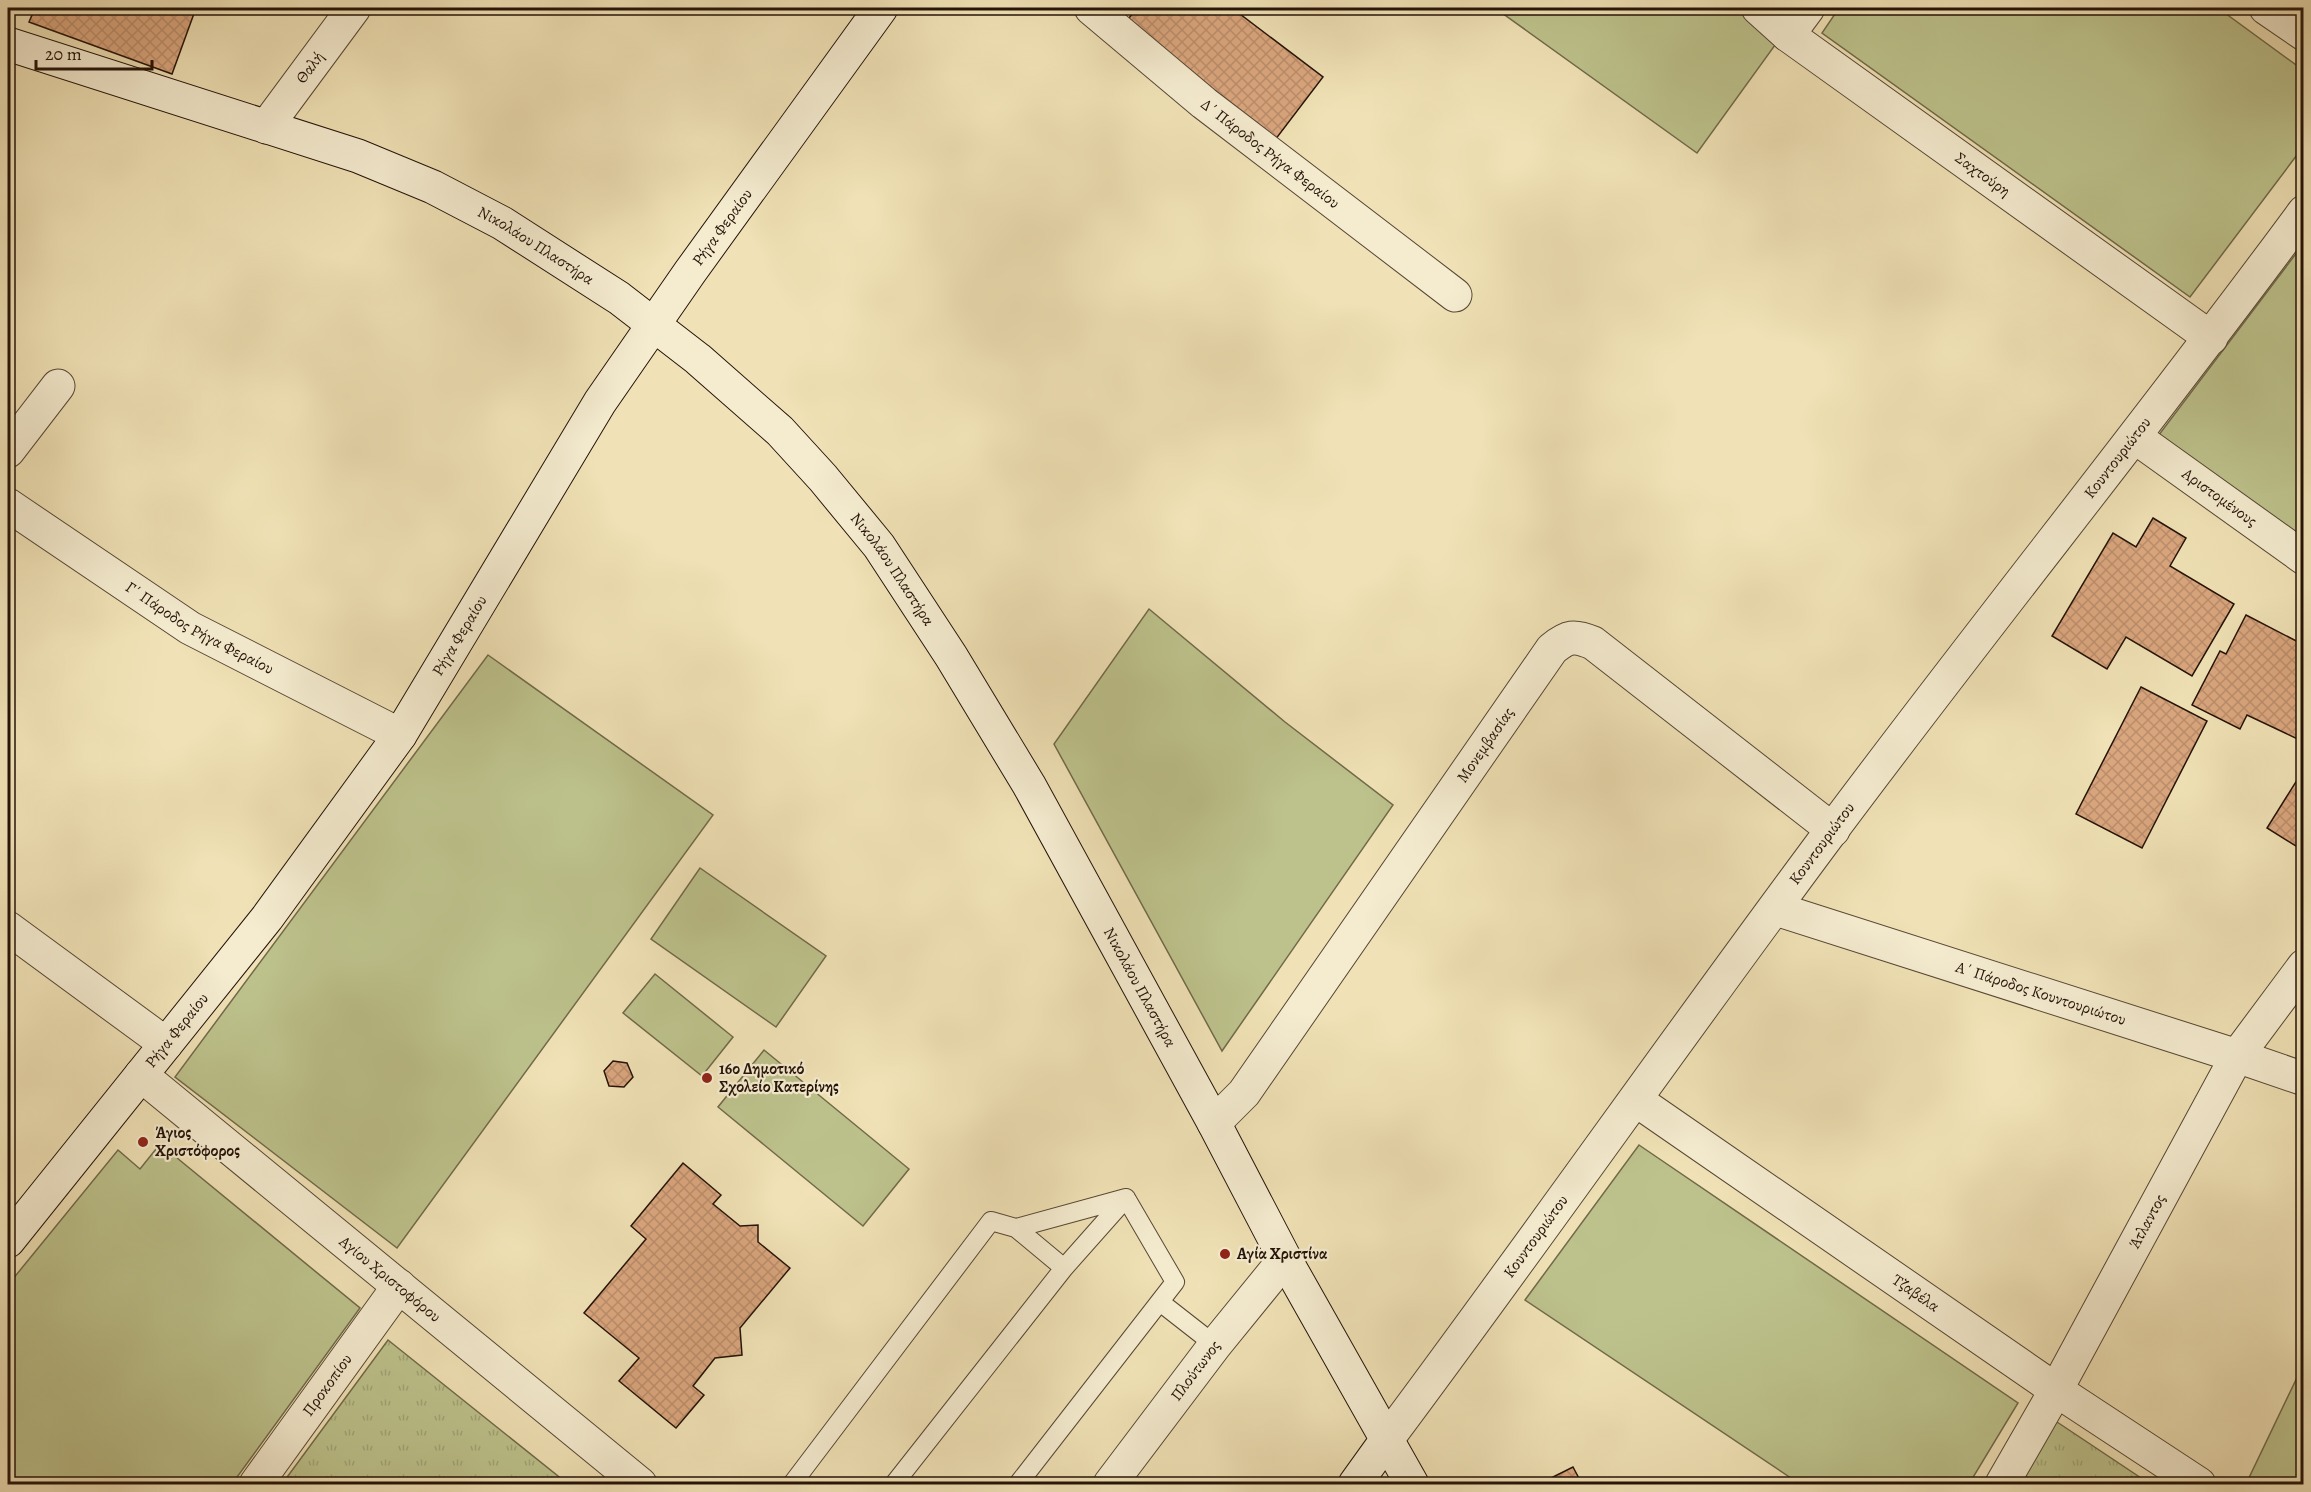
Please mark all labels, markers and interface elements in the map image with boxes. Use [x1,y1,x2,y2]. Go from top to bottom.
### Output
scale bar [36,33,152,71]
text: 20 m [45,42,82,66]
street label: Θαλή [291,47,329,88]
street label: Δ΄ Πάροδος Ρήγα Φεραίου [1196,93,1344,214]
street label: Σαχτούρη [1951,147,2015,202]
street label: Ρήγα Φεραίου [687,184,758,270]
street label: Νικολάου Πλαστήρα [474,201,599,290]
street label: Κουντουριώτου [2079,412,2156,503]
street label: Αριστομένους [2177,463,2262,532]
street label: Νικολάου Πλαστήρα [845,508,940,631]
street label: Γ΄ Πάροδος Ρήγα Φεραίου [121,576,278,680]
street label: Ρήγα Φεραίου [427,591,492,680]
street label: Μονεμβασίας [1452,703,1519,787]
street label: Κουντουριώτου [1784,798,1860,889]
street label: Νικολάου Πλαστήρα [1098,923,1182,1051]
street label: Α΄ Πάροδος Κουντουριώτου [1952,956,2129,1031]
street label: Ρήγα Φεραίου [140,988,214,1073]
place label: 16ο Δημοτικό Σχολείο Κατερίνης [719,1058,839,1098]
marker: 16ο Δημοτικό Σχολείο Κατερίνης [700,1071,714,1085]
place label: Άγιος Χριστόφορος [155,1122,240,1162]
marker: Άγιος Χριστόφορος [136,1135,150,1149]
street label: Κουντουριώτου [1498,1190,1574,1283]
street label: Άτλαντος [2124,1190,2171,1253]
street label: Αγίου Χριστοφόρου [334,1230,446,1327]
place label: Αγία Χριστίνα [1236,1243,1328,1265]
marker: Αγία Χριστίνα [1218,1247,1232,1261]
street label: Τζαβέλα [1888,1269,1944,1318]
street label: Πλούτωνος [1165,1335,1226,1406]
street label: Προκοπίου [297,1349,357,1421]

